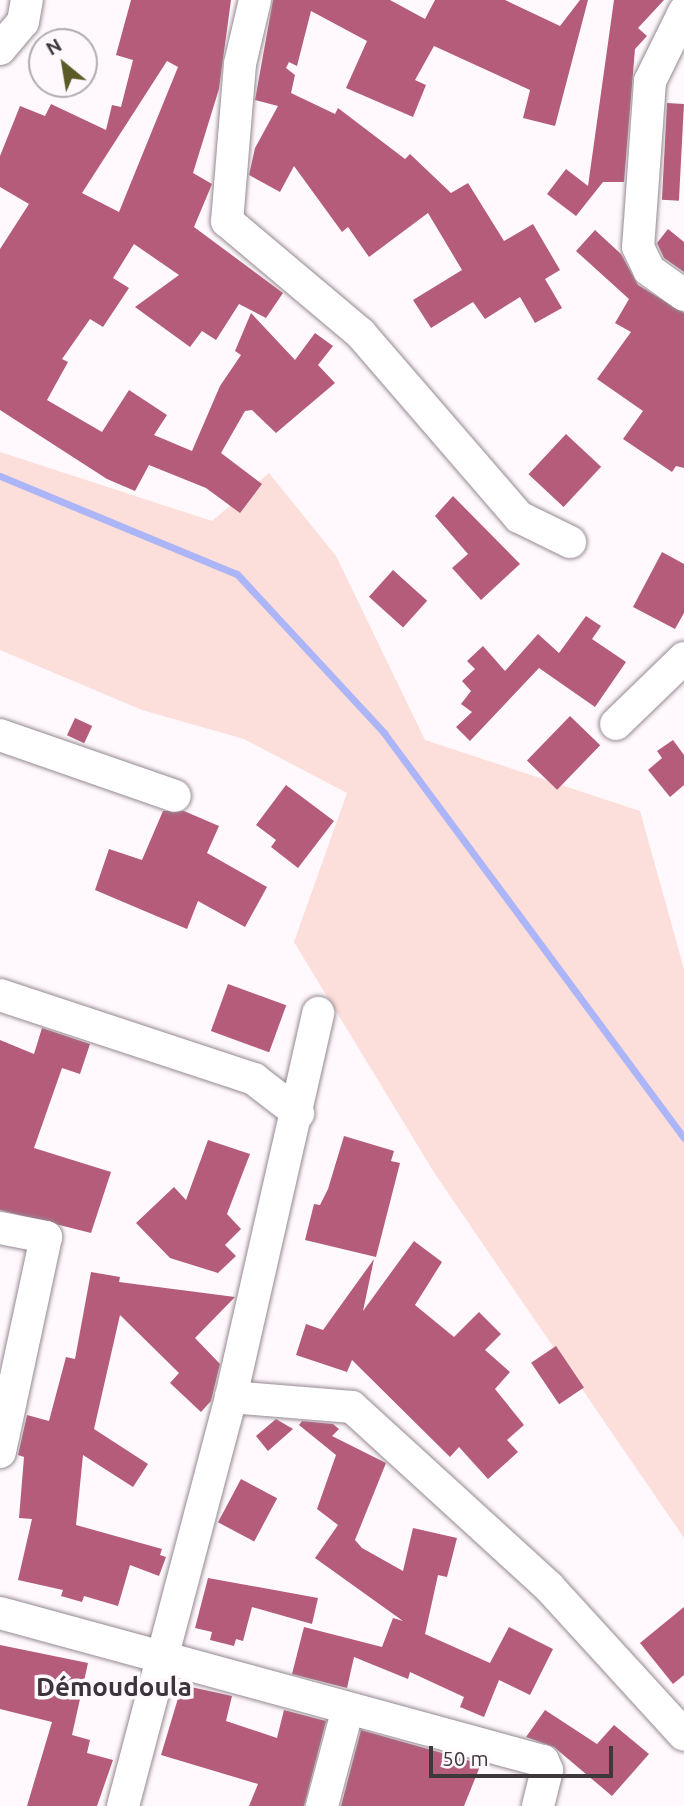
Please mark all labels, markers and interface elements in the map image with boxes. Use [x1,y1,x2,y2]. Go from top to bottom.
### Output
north arrow [28,28,98,98]
text: N [42,33,65,60]
district label: Démoudoula [36,1671,192,1703]
scale bar [432,1732,616,1776]
text: 50 m [442,1746,489,1770]

